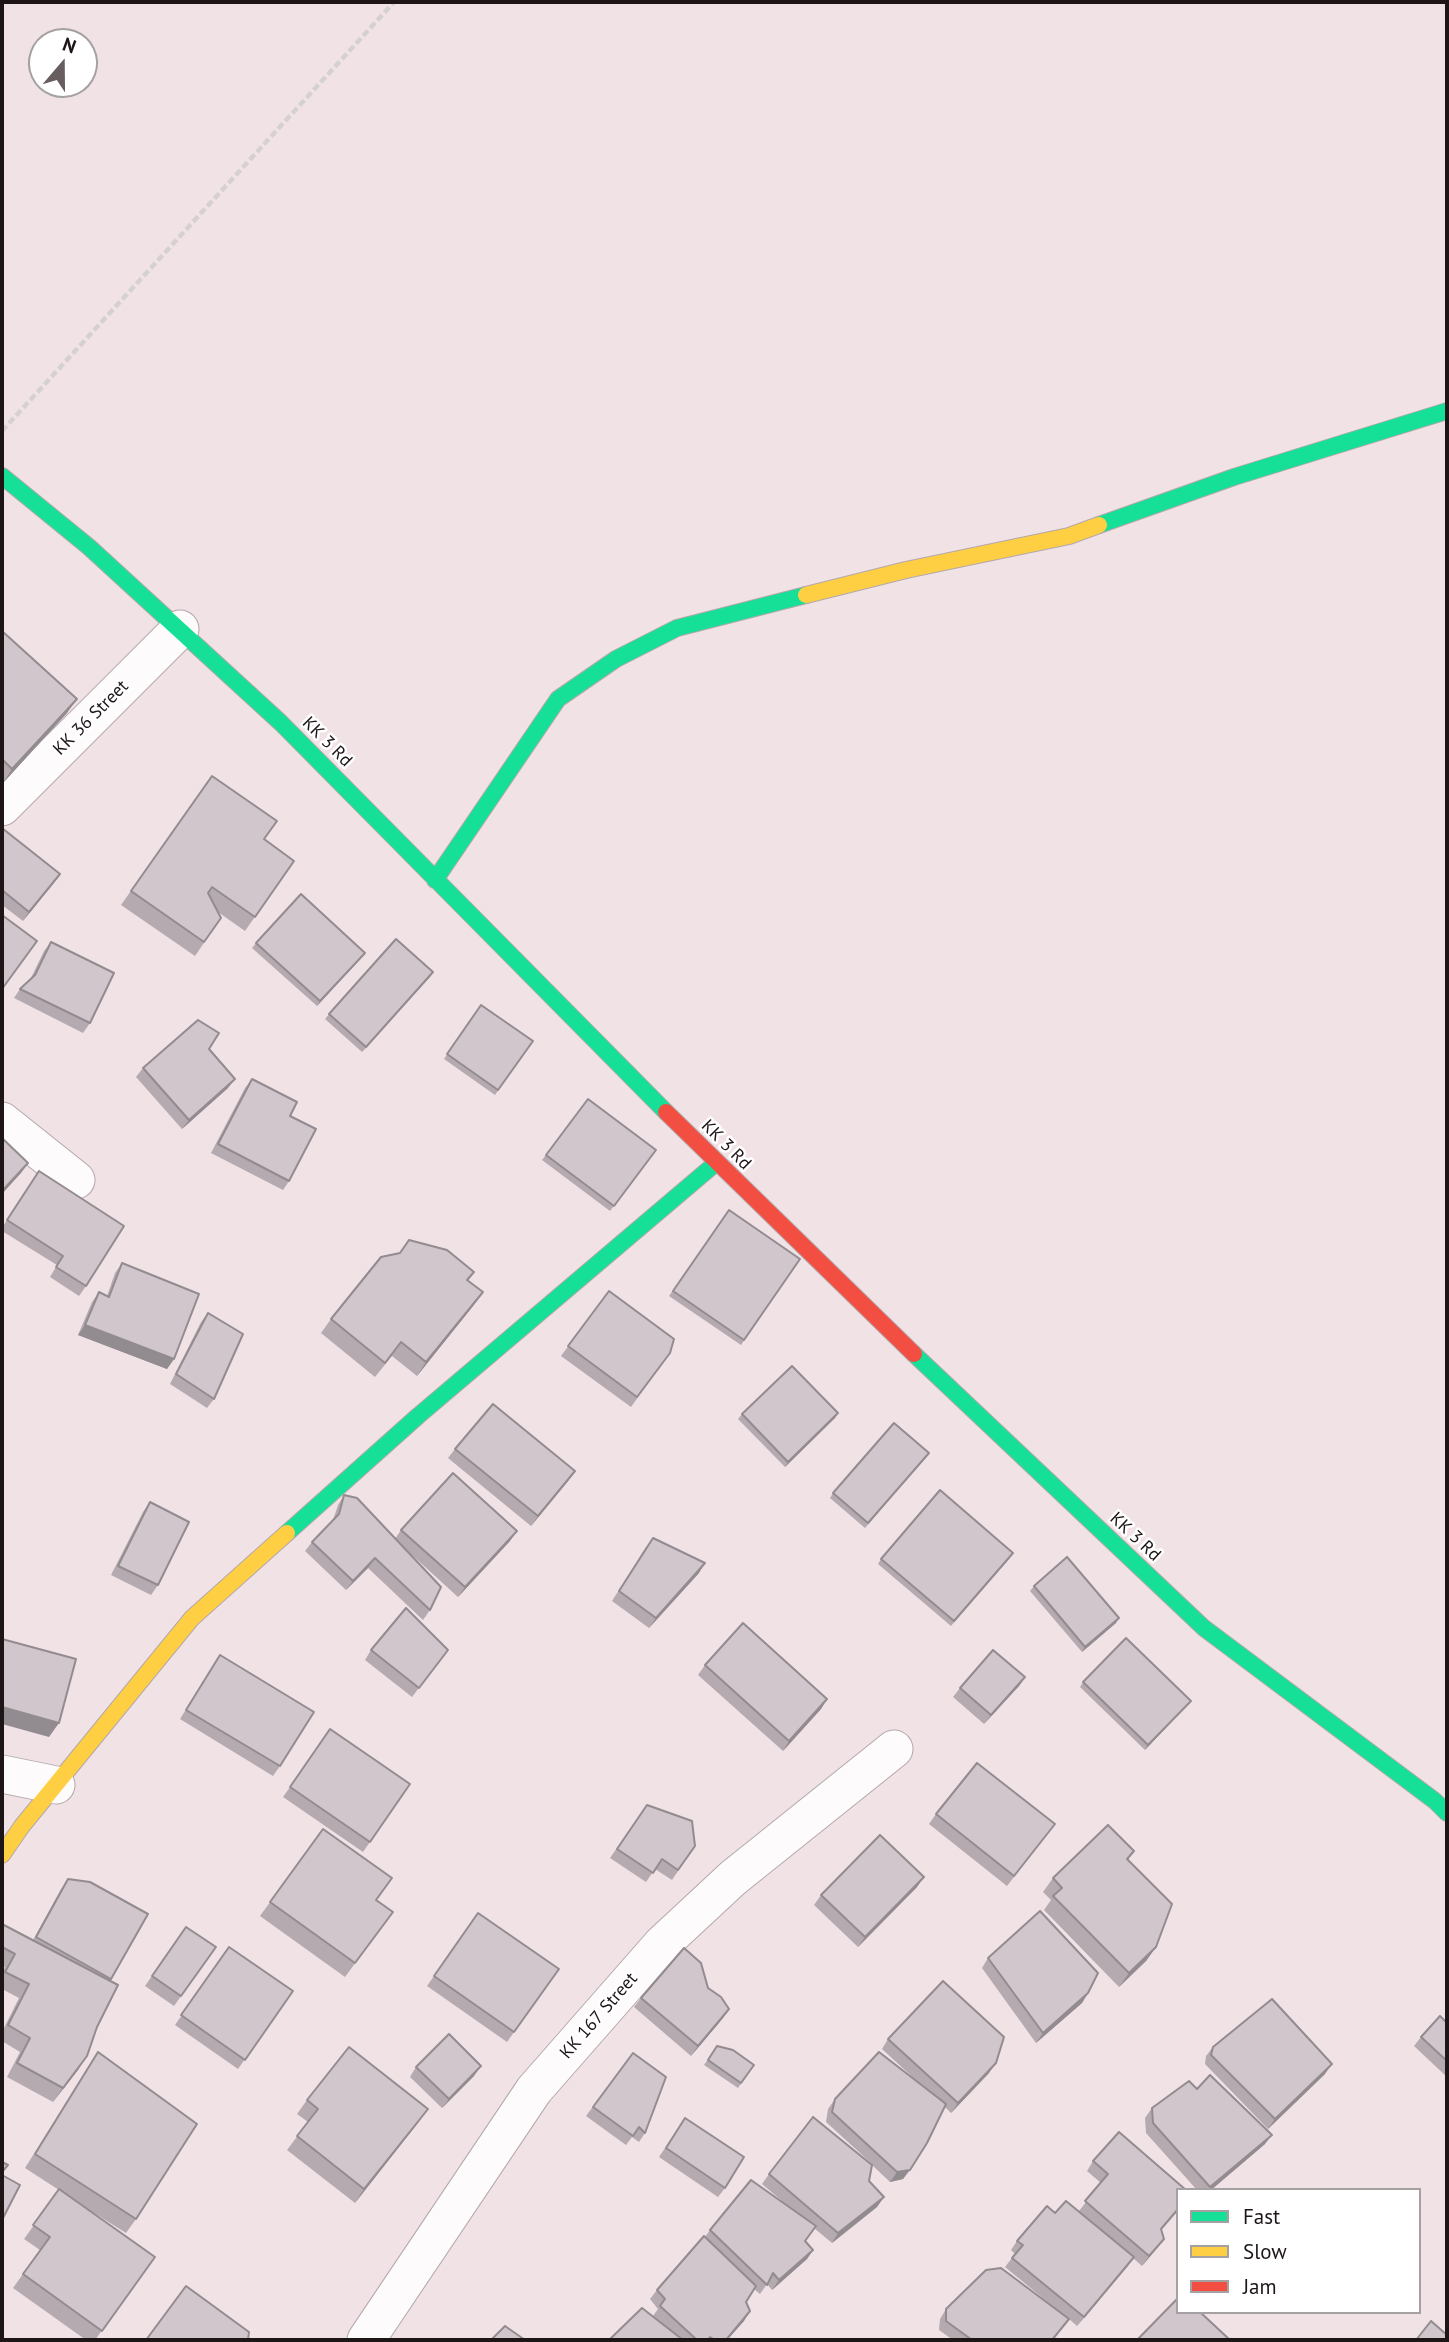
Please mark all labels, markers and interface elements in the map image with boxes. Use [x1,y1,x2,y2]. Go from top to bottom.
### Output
north arrow [28,28,98,98]
text: N [60,32,79,59]
street label: KK 36 Street [49,676,133,760]
street label: KK 3 Rd [298,713,356,771]
street label: KK 3 Rd [697,1116,755,1174]
street label: KK 3 Rd [1105,1508,1165,1566]
street label: KK 167 Street [556,1969,642,2063]
legend [1176,2188,1421,2314]
text: Fast [1243,2203,1280,2230]
text: Slow [1243,2238,1287,2265]
text: Jam [1243,2273,1277,2300]

